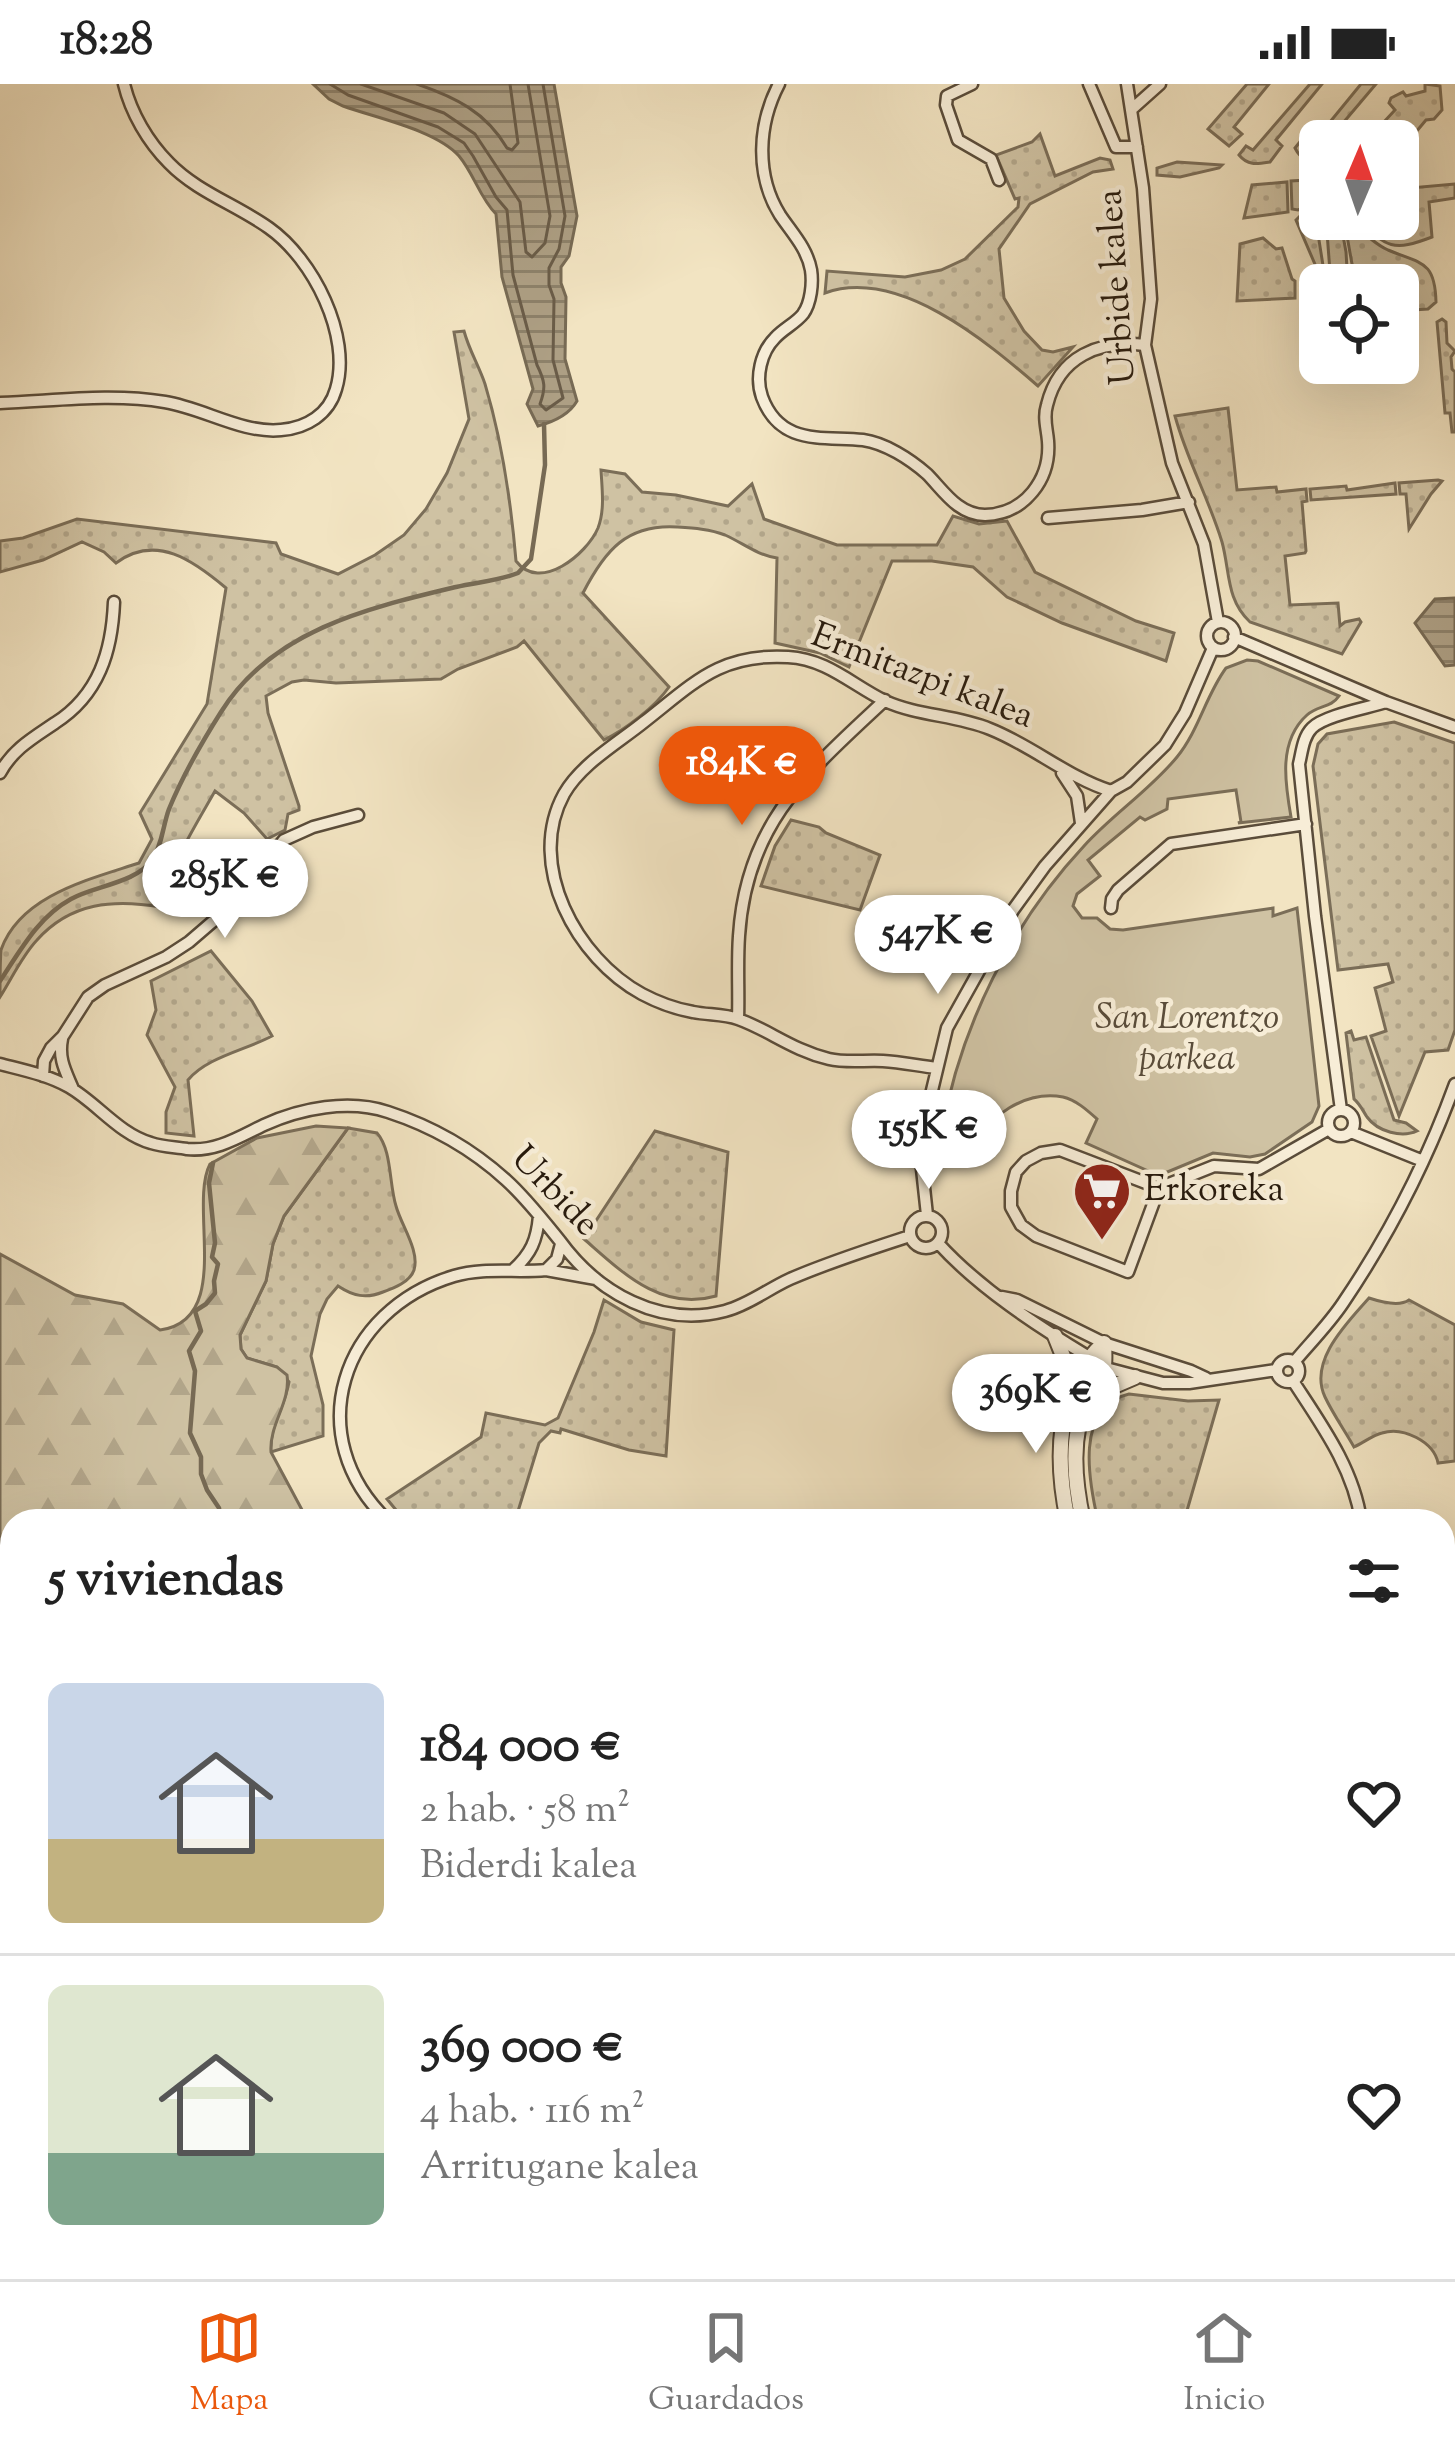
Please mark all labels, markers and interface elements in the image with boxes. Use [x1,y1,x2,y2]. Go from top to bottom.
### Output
text: 18:28 [60,10,153,75]
north arrow [1299,120,1419,240]
map controls [1299,120,1419,384]
street label: Urbide kalea [1085,187,1151,387]
button: locate [1299,264,1419,384]
street label: Ermitazpi kalea [803,611,1041,743]
pin: 184K € [644,726,840,828]
text: 184K € [686,737,798,793]
pin: 285K € [127,839,323,941]
text: 285K € [169,850,281,906]
pin: 547K € [840,895,1036,997]
text: 547K € [881,906,995,962]
park label: San Lorentzo parkea [1095,993,1279,1086]
pin: 155K € [831,1090,1027,1192]
text: 155K € [879,1101,979,1157]
street label: Urbide [497,1135,611,1249]
supermarket icon: Erkoreka [1071,1160,1133,1242]
place label: Erkoreka [1144,1165,1284,1217]
pin: 369K € [938,1354,1134,1456]
text: 369K € [979,1365,1093,1421]
text: 5 viviendas [48,1545,284,1618]
icon: filters [1341,1548,1407,1614]
text: 184 000 € [420,1711,622,1784]
icon: home [144,1731,288,1875]
icon: heart [1341,1770,1407,1836]
text: 2 hab. · 58 m² [420,1784,630,1840]
text: Biderdi kalea [420,1840,637,1896]
text: 369 000 € [420,2012,624,2085]
icon: home [144,2033,288,2177]
icon: heart [1341,2072,1407,2138]
text: 4 hab. · 116 m² [420,2085,645,2141]
text: Arritugane kalea [420,2141,699,2197]
tab: Mapa [190,2305,269,2425]
tab: Guardados [648,2305,804,2425]
tab: Inicio [1183,2305,1265,2425]

